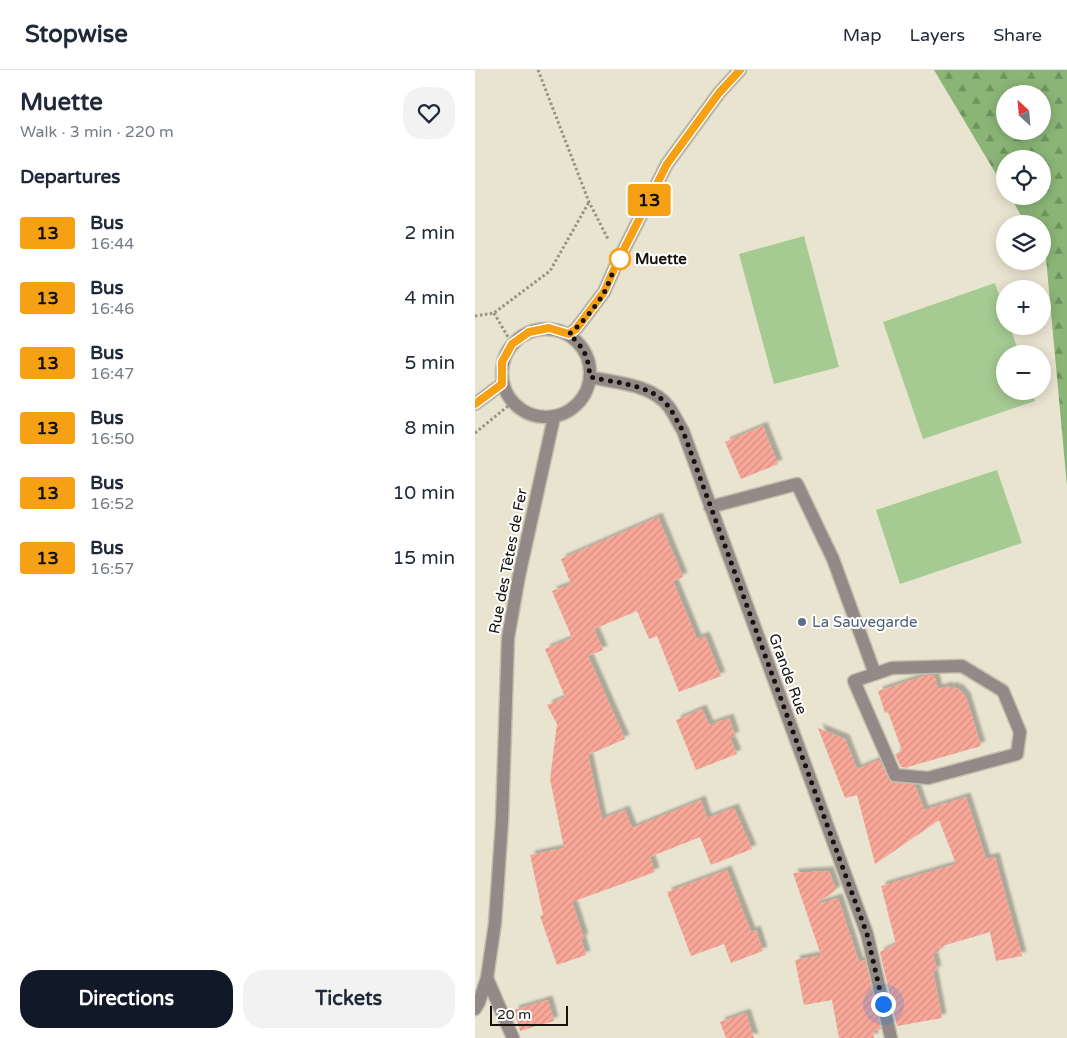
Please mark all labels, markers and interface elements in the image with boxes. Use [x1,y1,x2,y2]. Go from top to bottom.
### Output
text: Stopwise [25,20,128,49]
text: Map [843,24,882,46]
text: Layers [910,24,965,46]
text: Share [993,24,1042,46]
north arrow [996,85,1051,140]
map controls [996,85,1051,400]
button: heart [403,87,455,139]
text: Muette [20,88,103,117]
text: Walk · 3 min · 220 m [20,122,174,142]
button: locate [996,150,1051,205]
text: Departures [20,166,120,188]
line badge: 13 [627,184,671,216]
text: 13 [638,189,660,211]
text: Bus [90,212,124,234]
button: layers [996,215,1051,270]
text: 13 [36,222,59,244]
text: 2 min [404,222,455,244]
text: 16:44 [90,234,134,254]
marker: Muette [609,248,631,270]
place label: Muette [635,250,687,268]
text: Bus [90,277,124,299]
button: + [996,280,1051,335]
text: 13 [36,287,59,309]
text: 4 min [404,287,455,309]
text: 16:46 [90,299,134,319]
text: Bus [90,342,124,364]
button: − [996,345,1051,400]
text: 13 [36,352,59,374]
text: 5 min [404,352,455,374]
text: 16:47 [90,364,134,384]
text: Bus [90,407,124,429]
text: 13 [36,417,59,439]
text: 8 min [404,417,455,439]
text: 16:50 [90,429,134,449]
text: Bus [90,472,124,494]
text: 13 [36,482,59,504]
text: 10 min [392,482,455,504]
street label: Rue des Têtes de Fer [485,487,531,635]
text: 16:52 [90,494,134,514]
text: Bus [90,537,124,559]
text: 13 [36,547,59,569]
text: 15 min [392,547,455,569]
text: 16:57 [90,559,134,579]
place label: La Sauvegarde [812,613,917,631]
marker: La Sauvegarde [796,616,808,628]
street label: Grande Rue [765,631,811,717]
button: Directions [20,970,233,1028]
button: Tickets [243,970,455,1028]
your location [871,992,896,1017]
scale bar [490,1003,567,1026]
text: 20 m [497,1006,531,1023]

